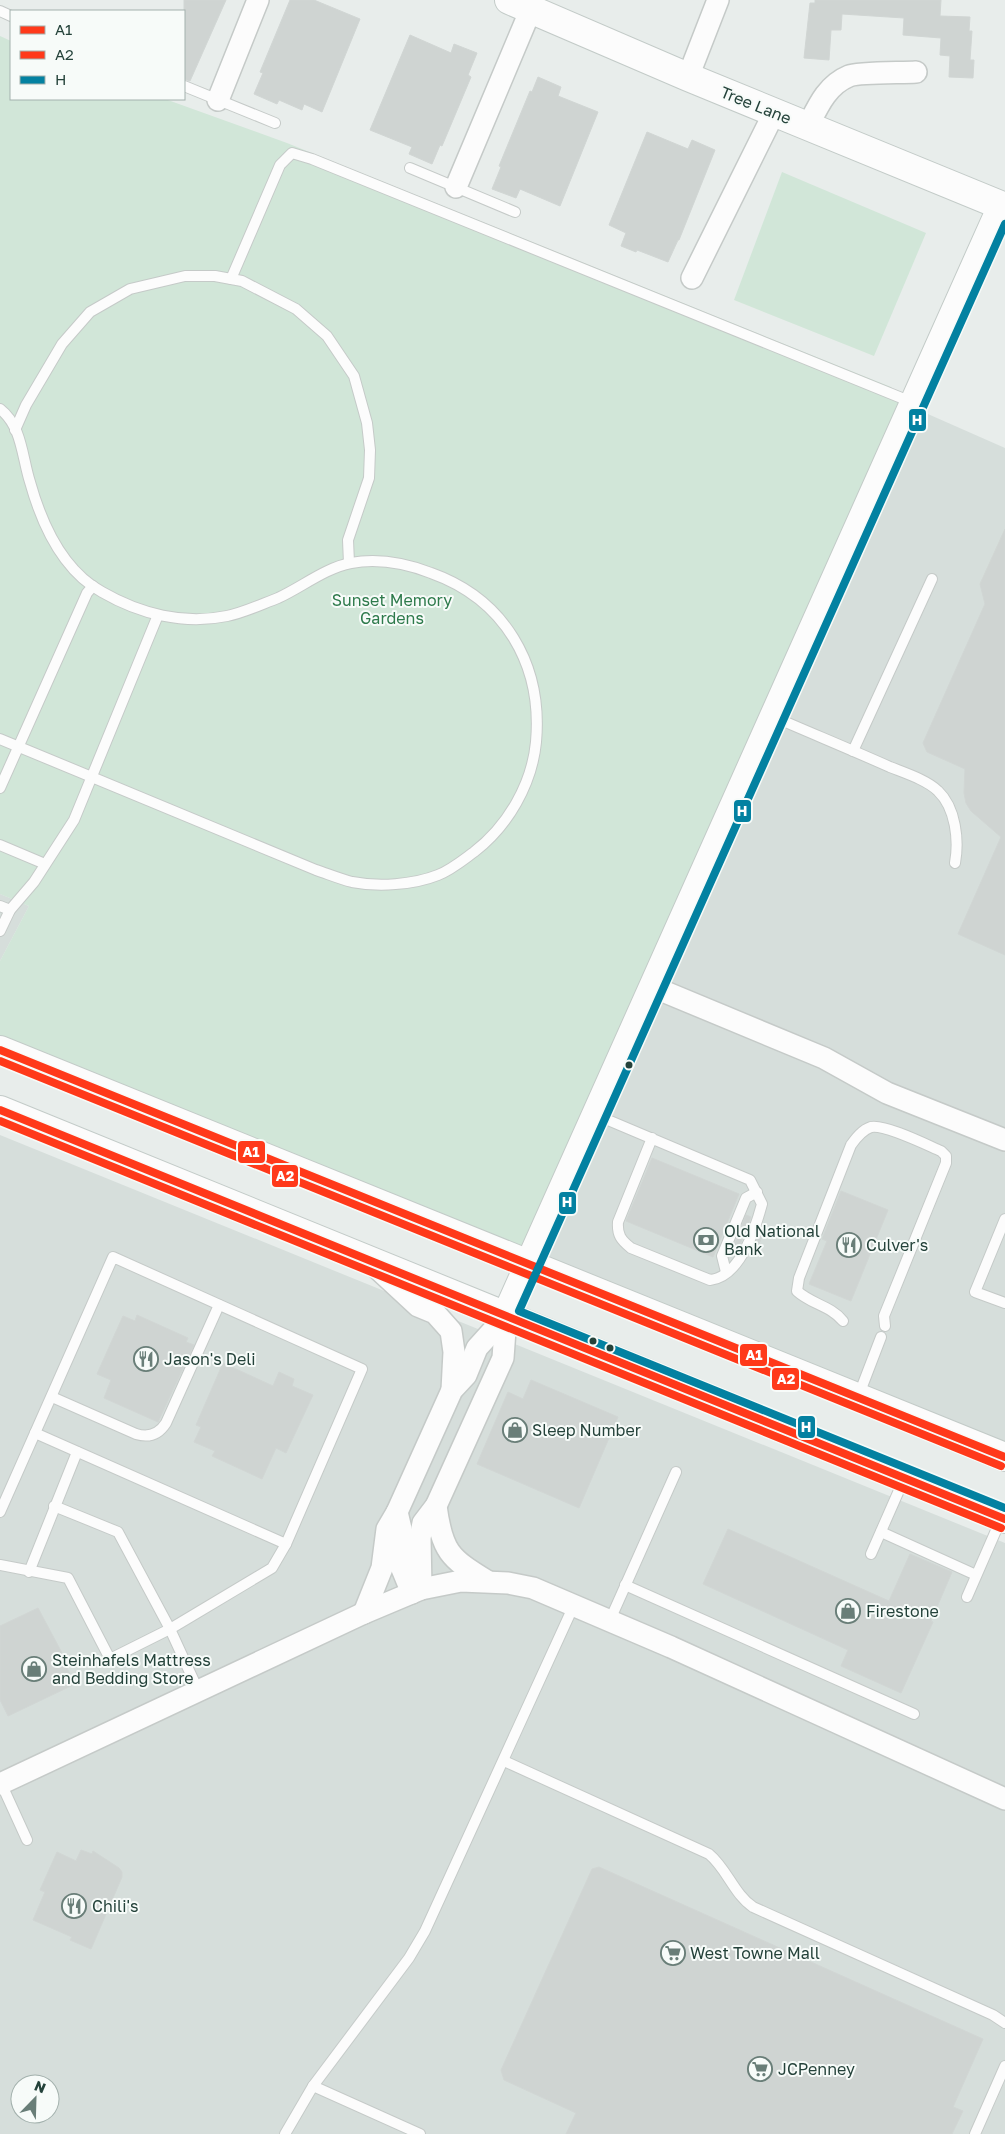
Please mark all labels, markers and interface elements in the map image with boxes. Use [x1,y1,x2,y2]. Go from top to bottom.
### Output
legend [10,10,185,100]
text: A1 [55,20,72,38]
text: A2 [55,45,74,63]
text: H [55,70,66,88]
street label: Tree Lane [718,82,794,128]
line badge: H [908,408,927,432]
text: H [912,411,922,428]
park label: Sunset Memory Gardens [332,590,452,628]
line badge: H [733,799,752,823]
text: H [737,802,747,819]
unlabelled marker [624,1060,634,1070]
line badge: A1 [237,1140,266,1164]
text: A1 [242,1143,260,1160]
line badge: A2 [271,1164,299,1188]
text: A2 [276,1167,295,1184]
line badge: H [558,1191,577,1215]
text: H [562,1193,572,1210]
place label: Old National Bank [724,1221,820,1259]
bank icon: Old National Bank [693,1227,719,1253]
restaurant icon: Culver's [836,1232,862,1258]
place label: Culver's [866,1235,928,1255]
unlabelled marker [588,1336,598,1346]
unlabelled marker [605,1343,615,1353]
line badge: A1 [739,1343,768,1367]
restaurant icon: Jason's Deli [133,1346,159,1372]
text: A1 [745,1346,763,1363]
place label: Jason's Deli [164,1349,256,1369]
line badge: A2 [771,1367,800,1391]
text: A2 [777,1370,796,1387]
line badge: H [797,1415,816,1439]
shop icon: Sleep Number [502,1417,528,1443]
text: H [801,1418,811,1435]
place label: Sleep Number [532,1420,641,1440]
shop icon: Firestone [835,1598,861,1624]
place label: Firestone [866,1601,939,1621]
place label: Steinhafels Mattress and Bedding Store [52,1650,211,1688]
shop icon: Steinhafels Mattress and Bedding Store [21,1656,47,1682]
restaurant icon: Chili's [61,1893,87,1919]
place label: Chili's [92,1896,138,1916]
supermarket icon: West Towne Mall [660,1940,686,1966]
place label: West Towne Mall [690,1943,820,1963]
supermarket icon: JCPenney [747,2056,773,2082]
place label: JCPenney [778,2059,855,2079]
north arrow [10,2074,60,2124]
text: N [32,2077,48,2096]

